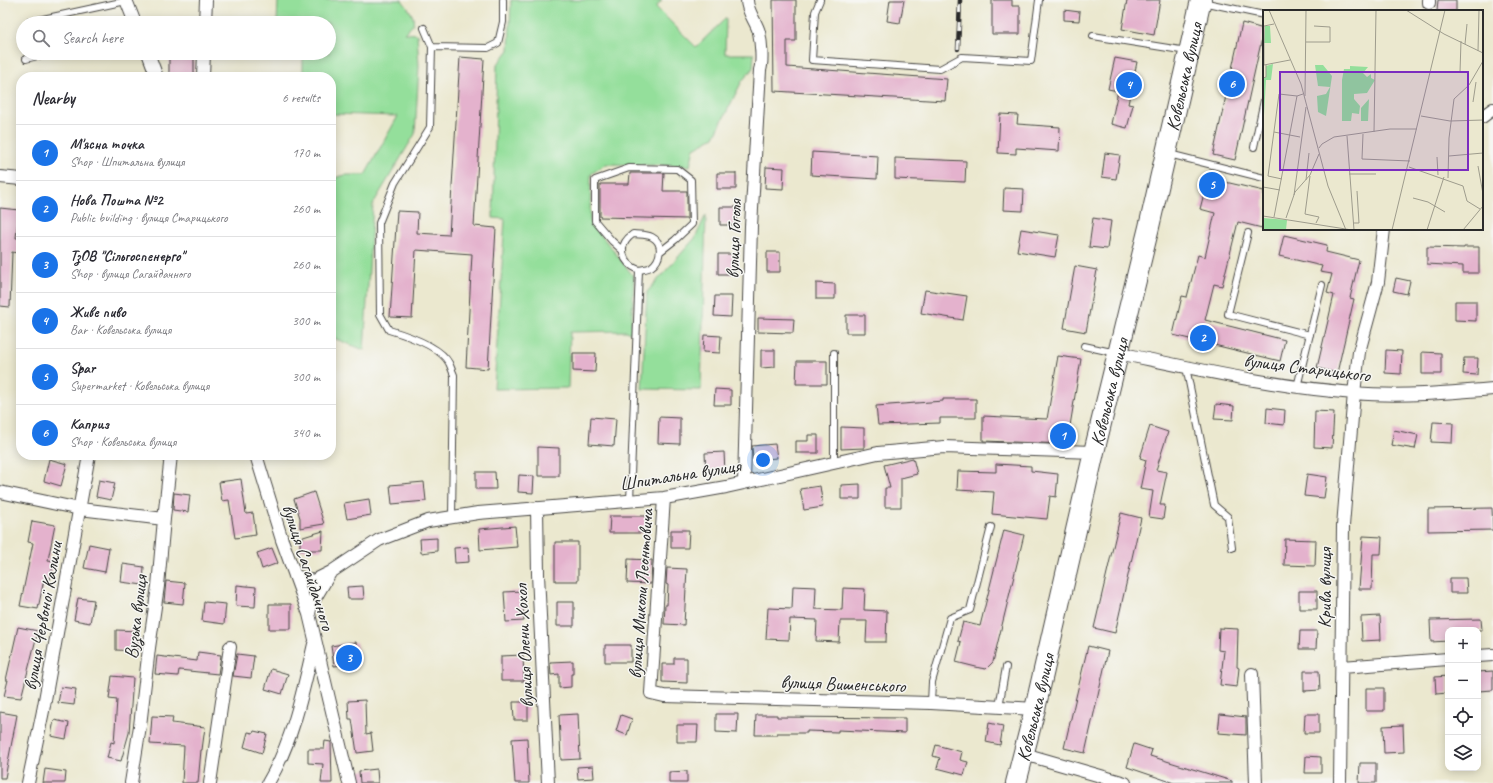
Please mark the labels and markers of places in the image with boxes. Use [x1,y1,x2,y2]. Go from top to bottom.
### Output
pin: 6 [1219,69,1245,99]
pin: 4 [1116,70,1142,100]
pin: 5 [1199,170,1225,200]
pin: 2 [1190,323,1216,353]
pin: 1 [1050,421,1076,451]
pin: 3 [336,643,362,673]

